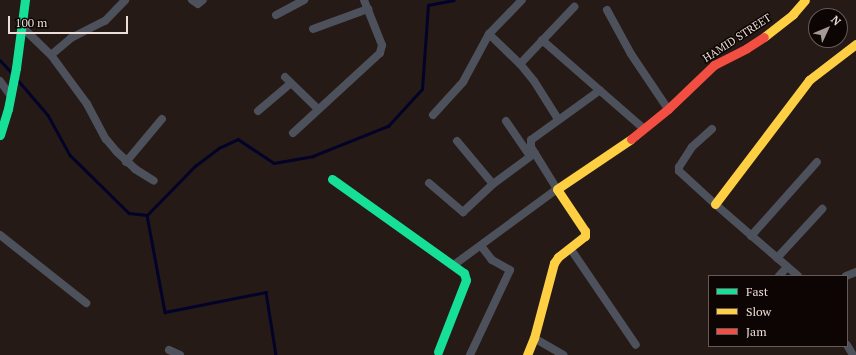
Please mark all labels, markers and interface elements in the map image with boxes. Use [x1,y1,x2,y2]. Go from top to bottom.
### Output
scale bar [10,8,130,34]
north arrow [808,8,848,48]
street label: HAMID STREET [700,11,774,65]
text: N [828,12,844,28]
text: 100 m [15,15,47,30]
legend [708,275,848,347]
text: Fast [746,284,768,299]
text: Slow [746,304,771,319]
text: Jam [746,324,767,339]

